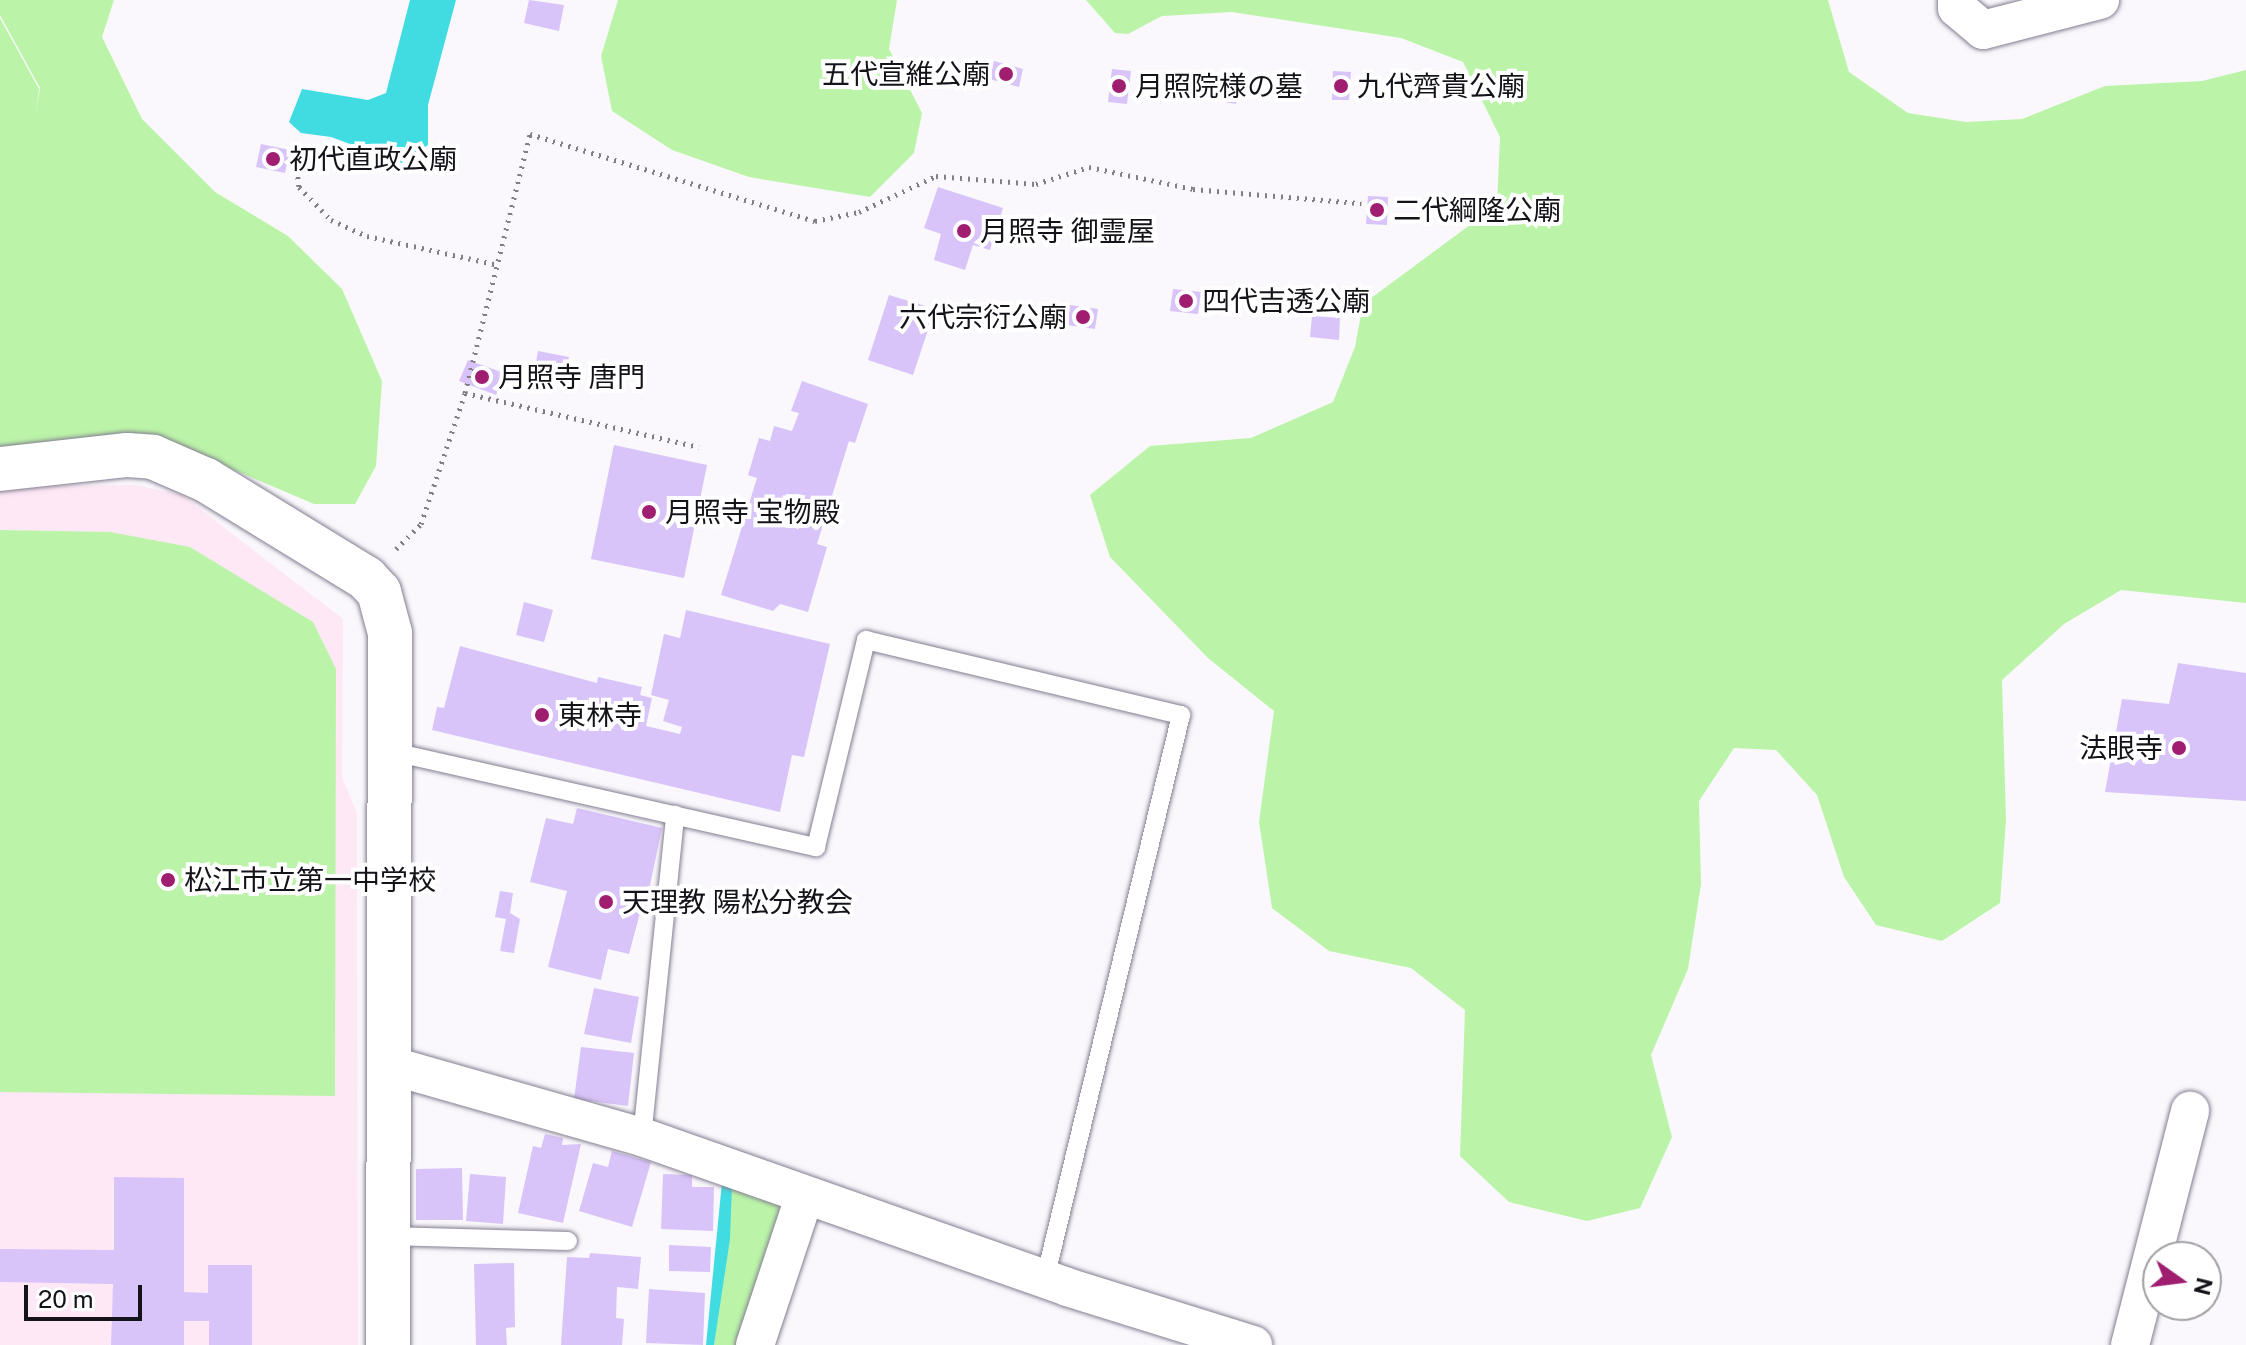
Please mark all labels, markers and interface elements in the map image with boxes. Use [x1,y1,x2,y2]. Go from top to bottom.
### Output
place label: 五代宣維公廟 [822,57,990,91]
marker: 五代宣維公廟 [997,65,1015,83]
place label: 月照院様の墓 [1135,69,1303,103]
place label: 九代齊貴公廟 [1357,69,1525,103]
marker: 月照院様の墓 [1110,77,1128,95]
marker: 九代齊貴公廟 [1332,77,1350,95]
place label: 初代直政公廟 [289,142,457,176]
marker: 初代直政公廟 [264,150,282,168]
place label: 二代綱隆公廟 [1393,193,1561,227]
marker: 二代綱隆公廟 [1368,201,1386,219]
place label: 月照寺 御霊屋 [980,214,1155,248]
marker: 月照寺 御霊屋 [955,222,973,240]
place label: 四代吉透公廟 [1202,284,1370,318]
marker: 四代吉透公廟 [1177,292,1195,310]
place label: 六代宗衍公廟 [899,300,1067,334]
marker: 六代宗衍公廟 [1074,308,1092,326]
place label: 月照寺 唐門 [498,360,645,394]
marker: 月照寺 唐門 [473,368,491,386]
place label: 月照寺 宝物殿 [665,495,840,529]
marker: 月照寺 宝物殿 [640,503,658,521]
place label: 東林寺 [558,698,642,732]
marker: 東林寺 [533,706,551,724]
place label: 法眼寺 [2079,731,2163,765]
marker: 法眼寺 [2170,739,2188,757]
place label: 松江市立第一中学校 [184,863,436,897]
marker: 松江市立第一中学校 [159,871,177,889]
place label: 天理教 陽松分教会 [622,885,853,919]
marker: 天理教 陽松分教会 [597,893,615,911]
north arrow [2142,1241,2222,1321]
scale bar [28,1269,146,1319]
text: N [2189,1275,2218,1298]
text: 20 m [38,1285,94,1313]

